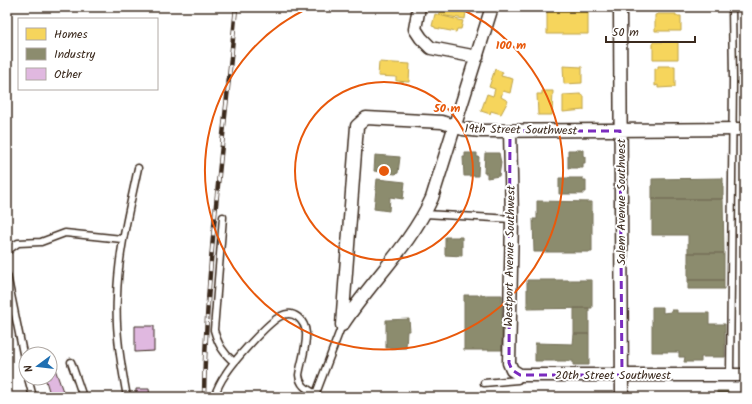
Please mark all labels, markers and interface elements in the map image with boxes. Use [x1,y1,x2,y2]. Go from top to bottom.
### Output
legend [18,18,158,90]
scale bar [606,18,695,44]
text: 50 m [612,23,639,42]
text: Homes [54,25,88,44]
text: 100 m [496,36,526,55]
text: Industry [54,45,96,64]
text: Other [54,65,83,84]
text: 50 m [433,99,461,118]
street label: 19th Street Southwest [465,120,578,140]
street label: Salem Avenue Southwest [612,138,631,265]
centre of rings [377,164,391,178]
street label: Westport Avenue Southwest [499,185,521,327]
north arrow [18,346,58,386]
text: N [20,363,39,374]
street label: 20th Street Southwest [555,366,671,385]

